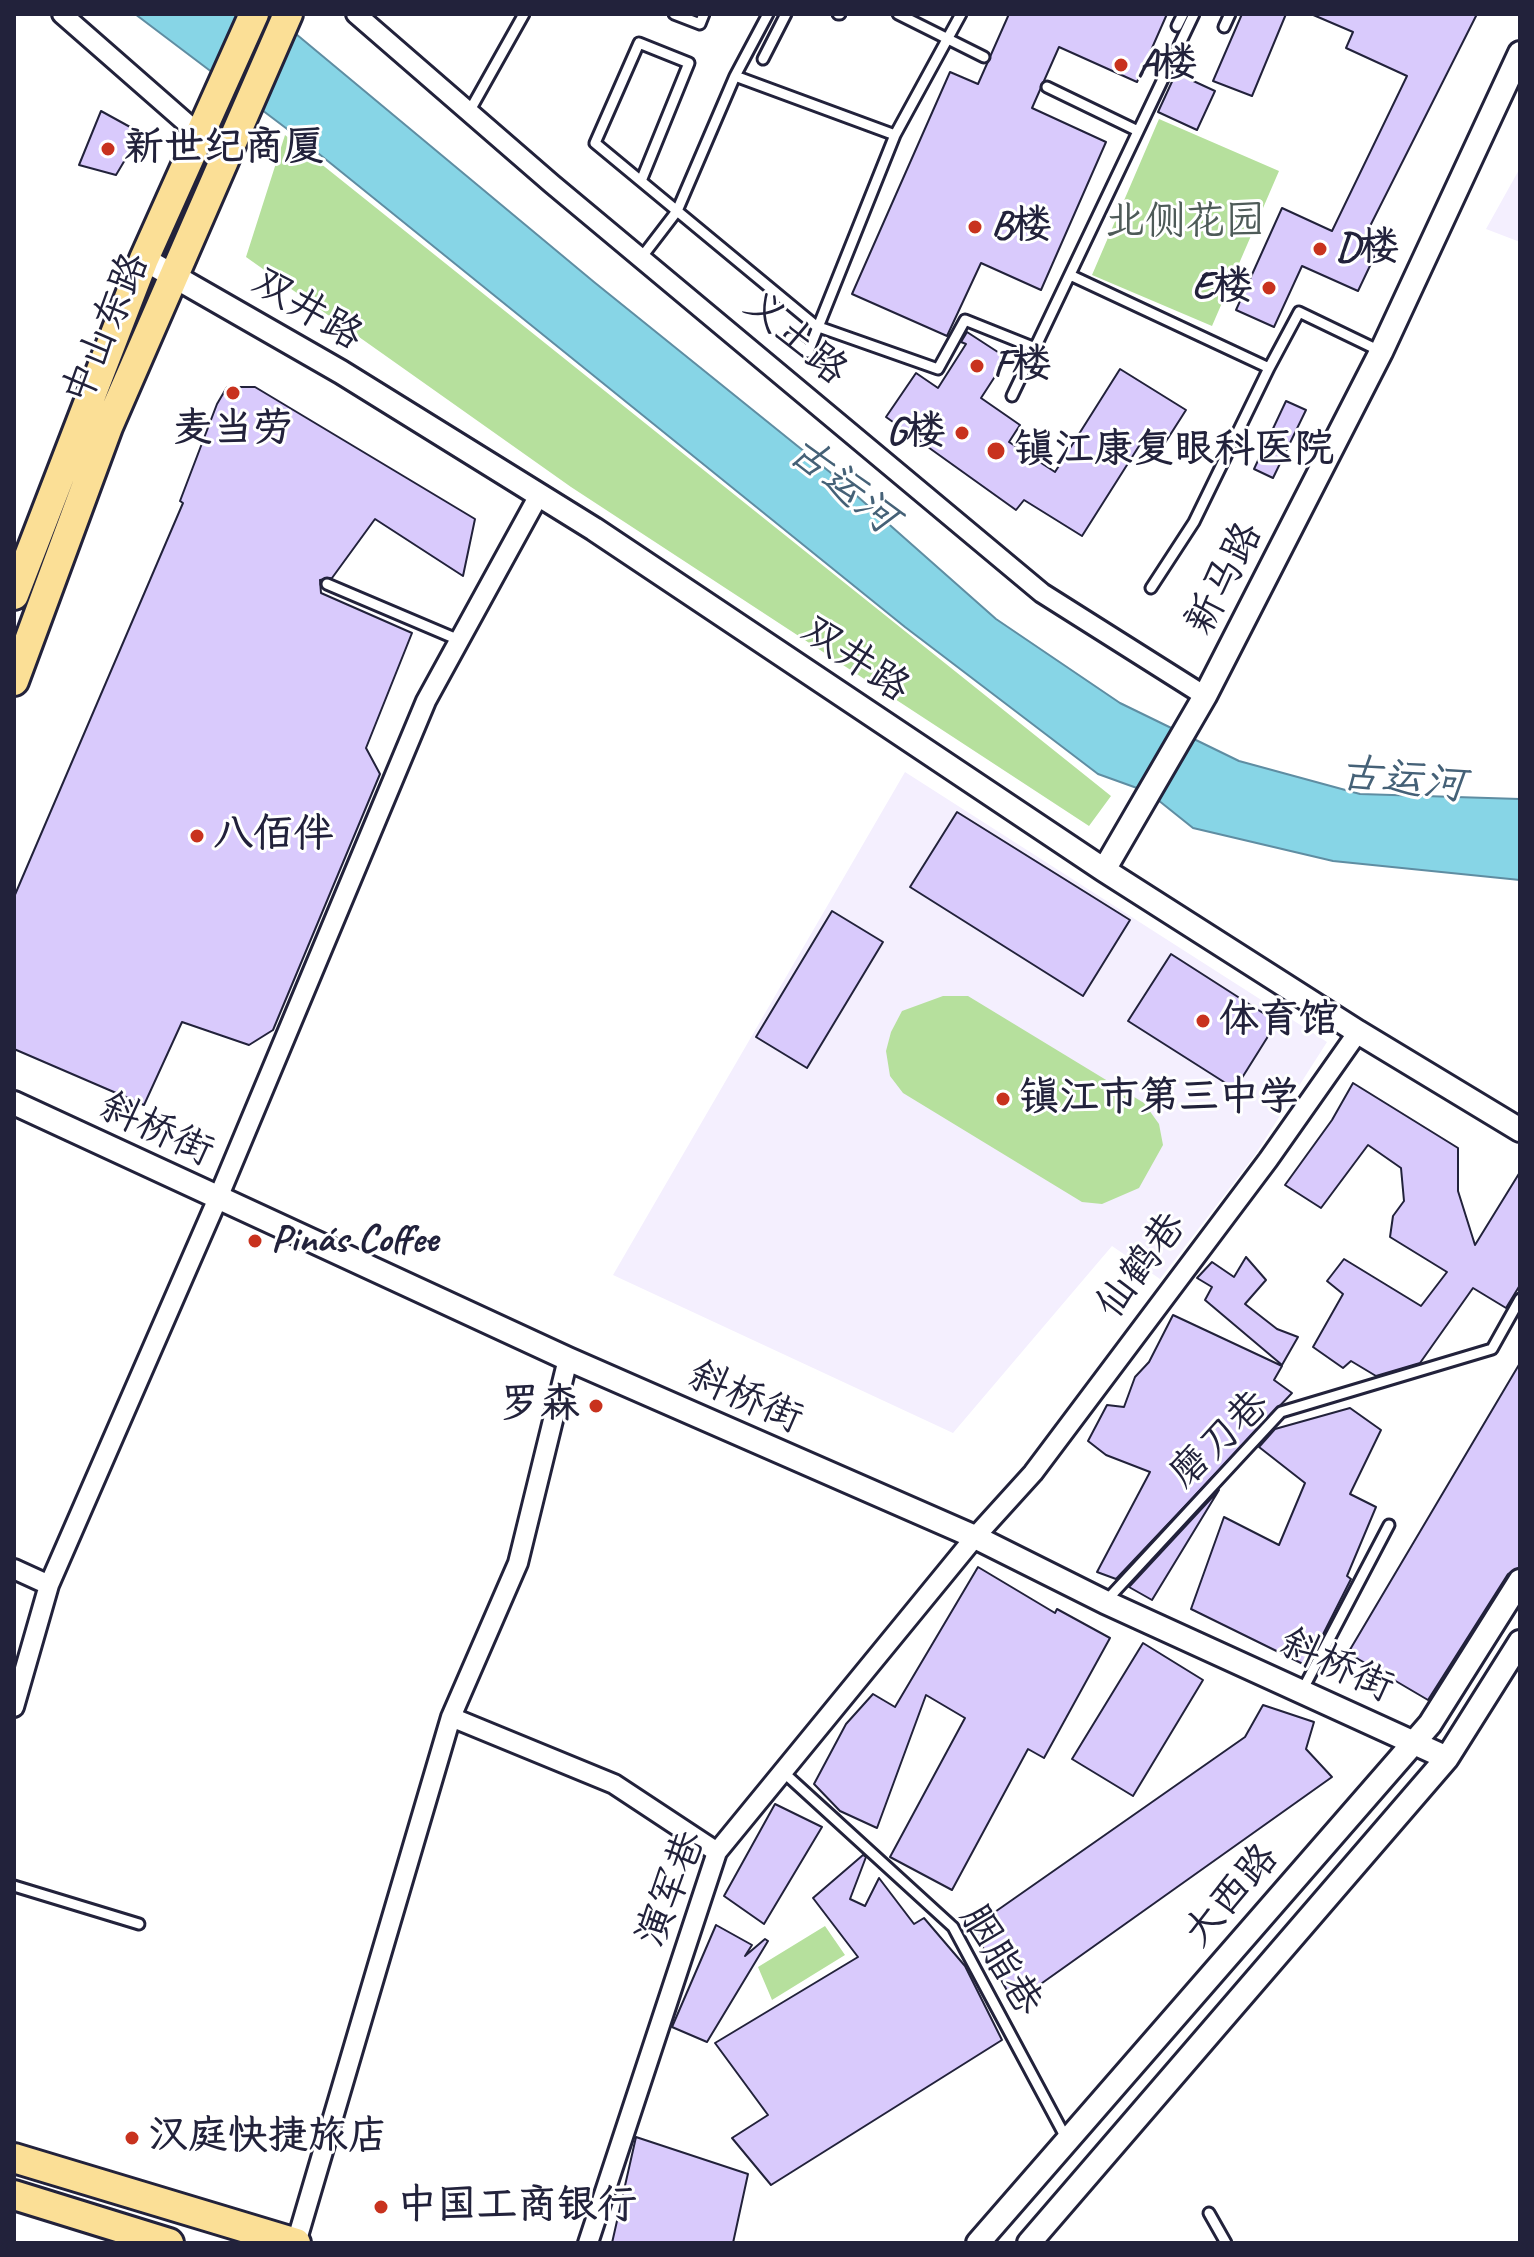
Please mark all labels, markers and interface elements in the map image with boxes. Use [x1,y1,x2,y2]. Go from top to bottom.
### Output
place label: A楼 [1137,41,1197,89]
marker: A楼 [1112,56,1130,74]
place label: 新世纪商厦 [124,125,324,173]
marker: 新世纪商厦 [99,140,117,158]
park label: 北侧花园 [1105,199,1265,247]
place label: B楼 [991,203,1052,251]
marker: B楼 [966,218,984,236]
place label: D楼 [1336,225,1399,273]
marker: D楼 [1311,240,1329,258]
street label: 中山东路 [54,246,160,412]
street label: 双井路 [243,259,371,361]
place label: E楼 [1192,264,1253,312]
marker: E楼 [1260,279,1278,297]
street label: 义土路 [734,282,856,396]
place label: F楼 [993,342,1052,390]
marker: F楼 [968,357,986,375]
marker: 麦当劳 [224,384,242,402]
place label: 麦当劳 [173,406,293,454]
place label: G楼 [886,409,946,457]
marker: G楼 [953,424,971,442]
water label: 古运河 [777,427,907,545]
place label: 镇江康复眼科医院 [1014,427,1334,475]
marker: 镇江康复眼科医院 [985,440,1007,462]
street label: 新马路 [1176,515,1274,643]
street label: 双井路 [792,607,918,713]
water label: 古运河 [1337,749,1467,813]
place label: 八佰伴 [213,812,333,860]
marker: 八佰伴 [188,827,206,845]
place label: 体育馆 [1219,997,1339,1045]
marker: 体育馆 [1194,1012,1212,1030]
place label: 镇江市第三中学 [1019,1075,1299,1123]
street label: 斜桥街 [91,1083,221,1177]
marker: 镇江市第三中学 [994,1090,1012,1108]
street label: 仙鹤巷 [1087,1204,1197,1328]
place label: Pinás Coffee [271,1217,438,1265]
marker: Pinás Coffee [246,1232,264,1250]
street label: 斜桥街 [680,1352,810,1444]
street label: 磨刀巷 [1160,1381,1280,1499]
place label: 罗森 [500,1382,580,1430]
marker: 罗森 [587,1397,605,1415]
street label: 斜桥街 [1271,1619,1401,1713]
street label: 演军巷 [627,1824,717,1954]
street label: 大西路 [1175,1835,1289,1957]
street label: 胭脂巷 [949,1897,1051,2025]
place label: 汉庭快捷旅店 [148,2114,388,2162]
marker: 汉庭快捷旅店 [123,2129,141,2147]
place label: 中国工商银行 [397,2183,637,2231]
marker: 中国工商银行 [372,2198,390,2216]

